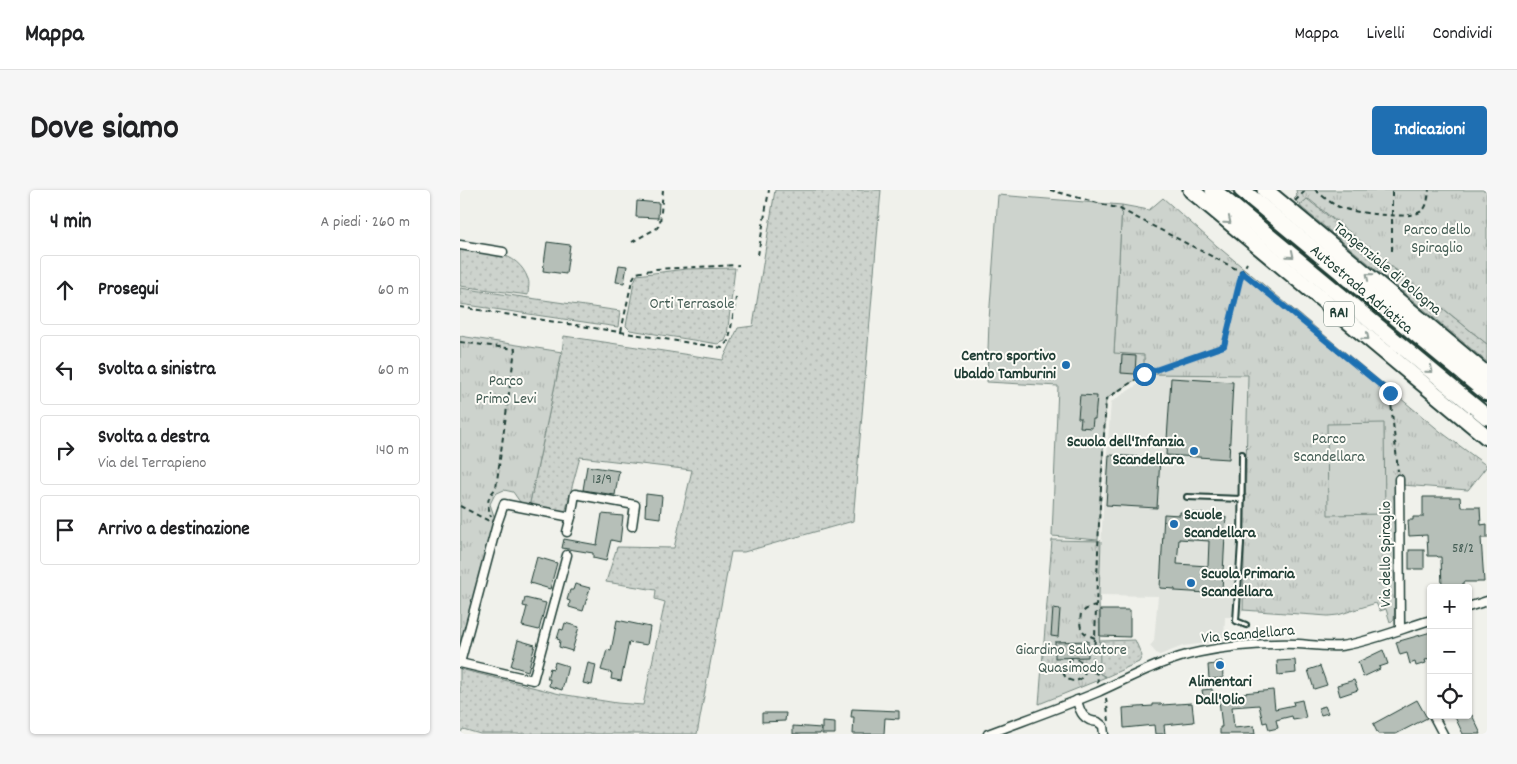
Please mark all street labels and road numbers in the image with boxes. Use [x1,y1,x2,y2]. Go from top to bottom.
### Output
street label: Tangenziale di Bologna [1328,217,1447,322]
street label: Autostrada Adriatica [1304,240,1418,341]
road number: RA1 [1324,302,1354,326]
street label: Via dello Spiraglio [1375,501,1398,607]
street label: Via Scandellara [1201,619,1296,651]

